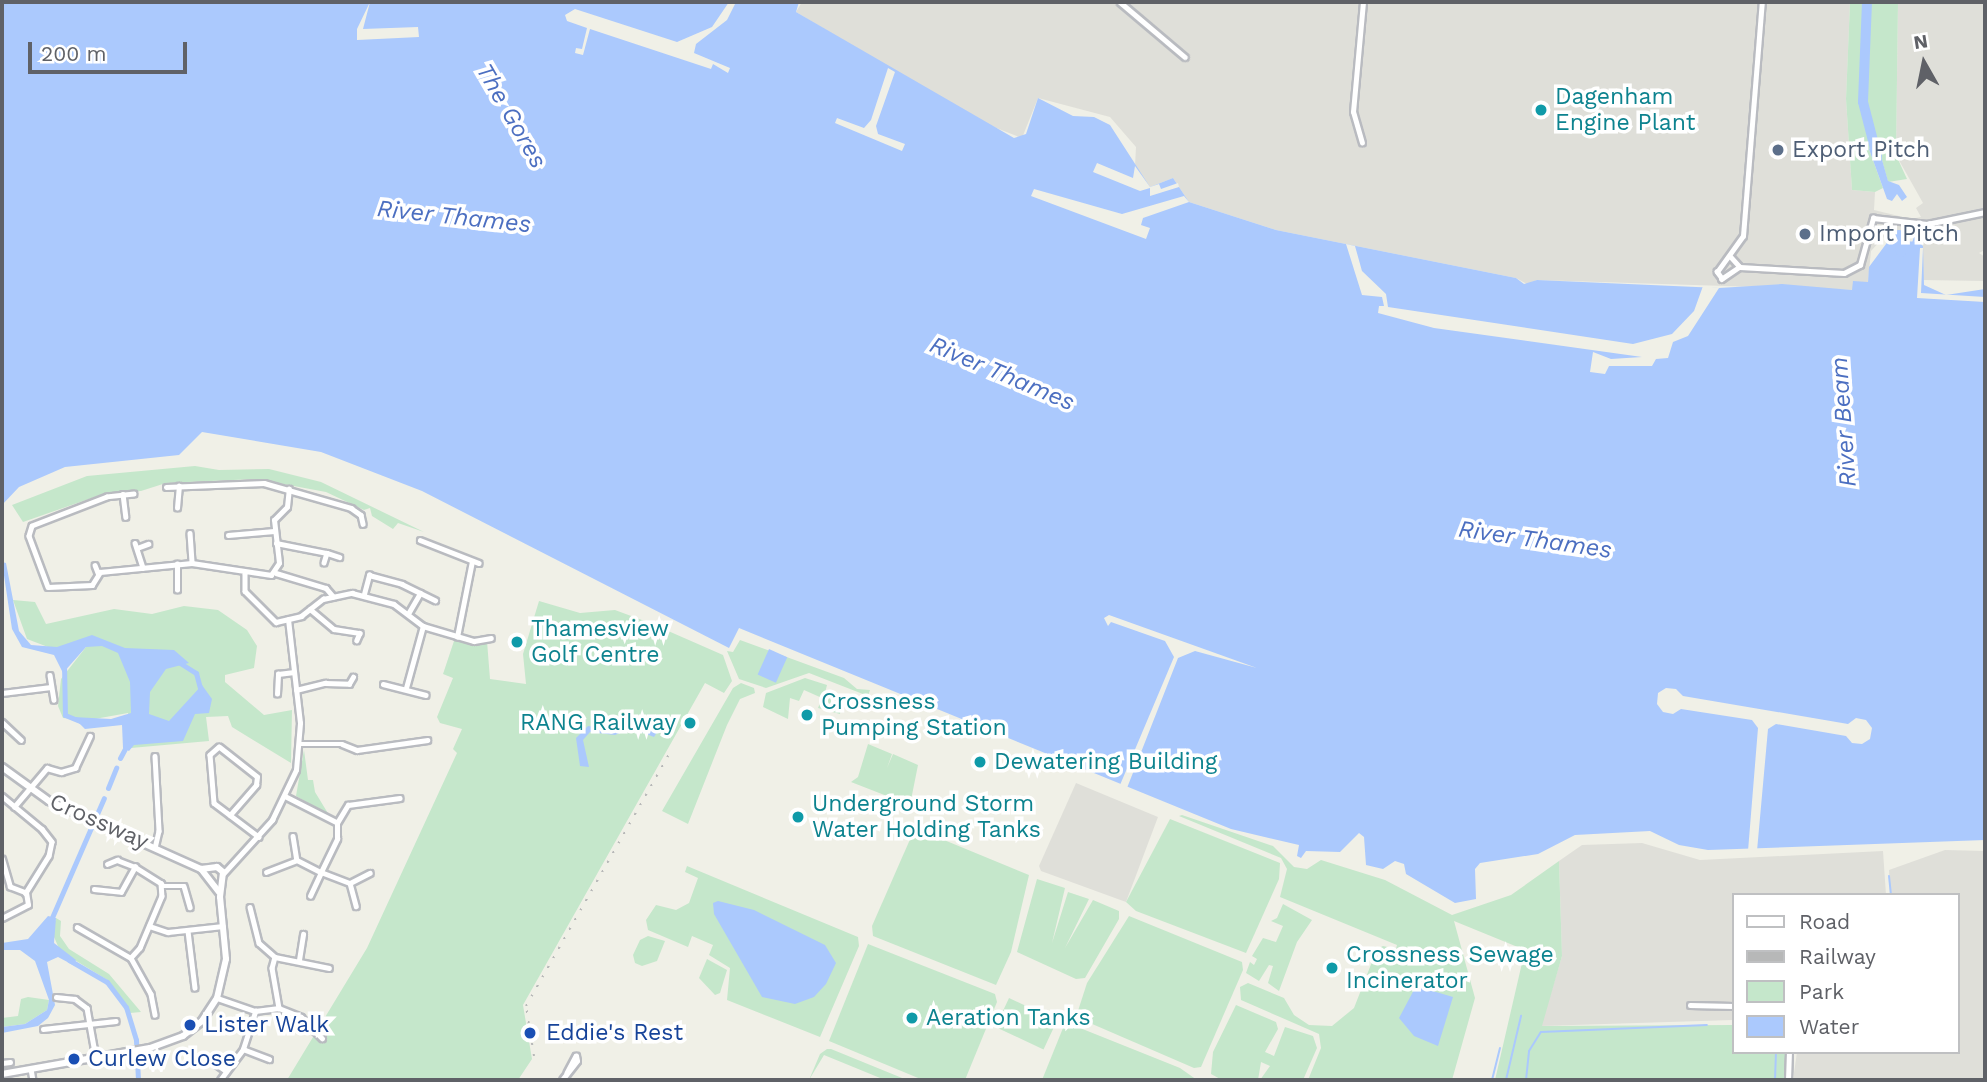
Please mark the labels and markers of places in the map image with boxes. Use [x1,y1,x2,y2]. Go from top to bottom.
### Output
place label: Dagenham Engine Plant [1555,83,1695,137]
marker: Dagenham Engine Plant [1533,102,1549,118]
place label: Export Pitch [1792,136,1930,164]
marker: Export Pitch [1770,142,1786,158]
place label: Import Pitch [1819,220,1959,248]
marker: Import Pitch [1797,226,1813,242]
place label: Thamesview Golf Centre [531,615,669,669]
marker: Thamesview Golf Centre [509,634,525,650]
place label: Crossness Pumping Station [821,688,1007,742]
marker: Crossness Pumping Station [799,707,815,723]
place label: RANG Railway [520,709,676,737]
marker: RANG Railway [682,715,698,731]
place label: Dewatering Building [994,748,1217,776]
marker: Dewatering Building [972,754,988,770]
place label: Underground Storm Water Holding Tanks [812,790,1042,844]
marker: Underground Storm Water Holding Tanks [790,809,806,825]
place label: Crossness Sewage Incinerator [1346,941,1554,995]
marker: Crossness Sewage Incinerator [1324,960,1340,976]
place label: Aeration Tanks [926,1004,1091,1032]
marker: Aeration Tanks [904,1010,920,1026]
place label: Lister Walk [204,1011,330,1039]
marker: Lister Walk [182,1017,198,1033]
place label: Eddie's Rest [546,1019,683,1047]
marker: Eddie's Rest [520,1023,540,1043]
place label: Curlew Close [88,1045,236,1073]
marker: Curlew Close [66,1051,82,1067]

